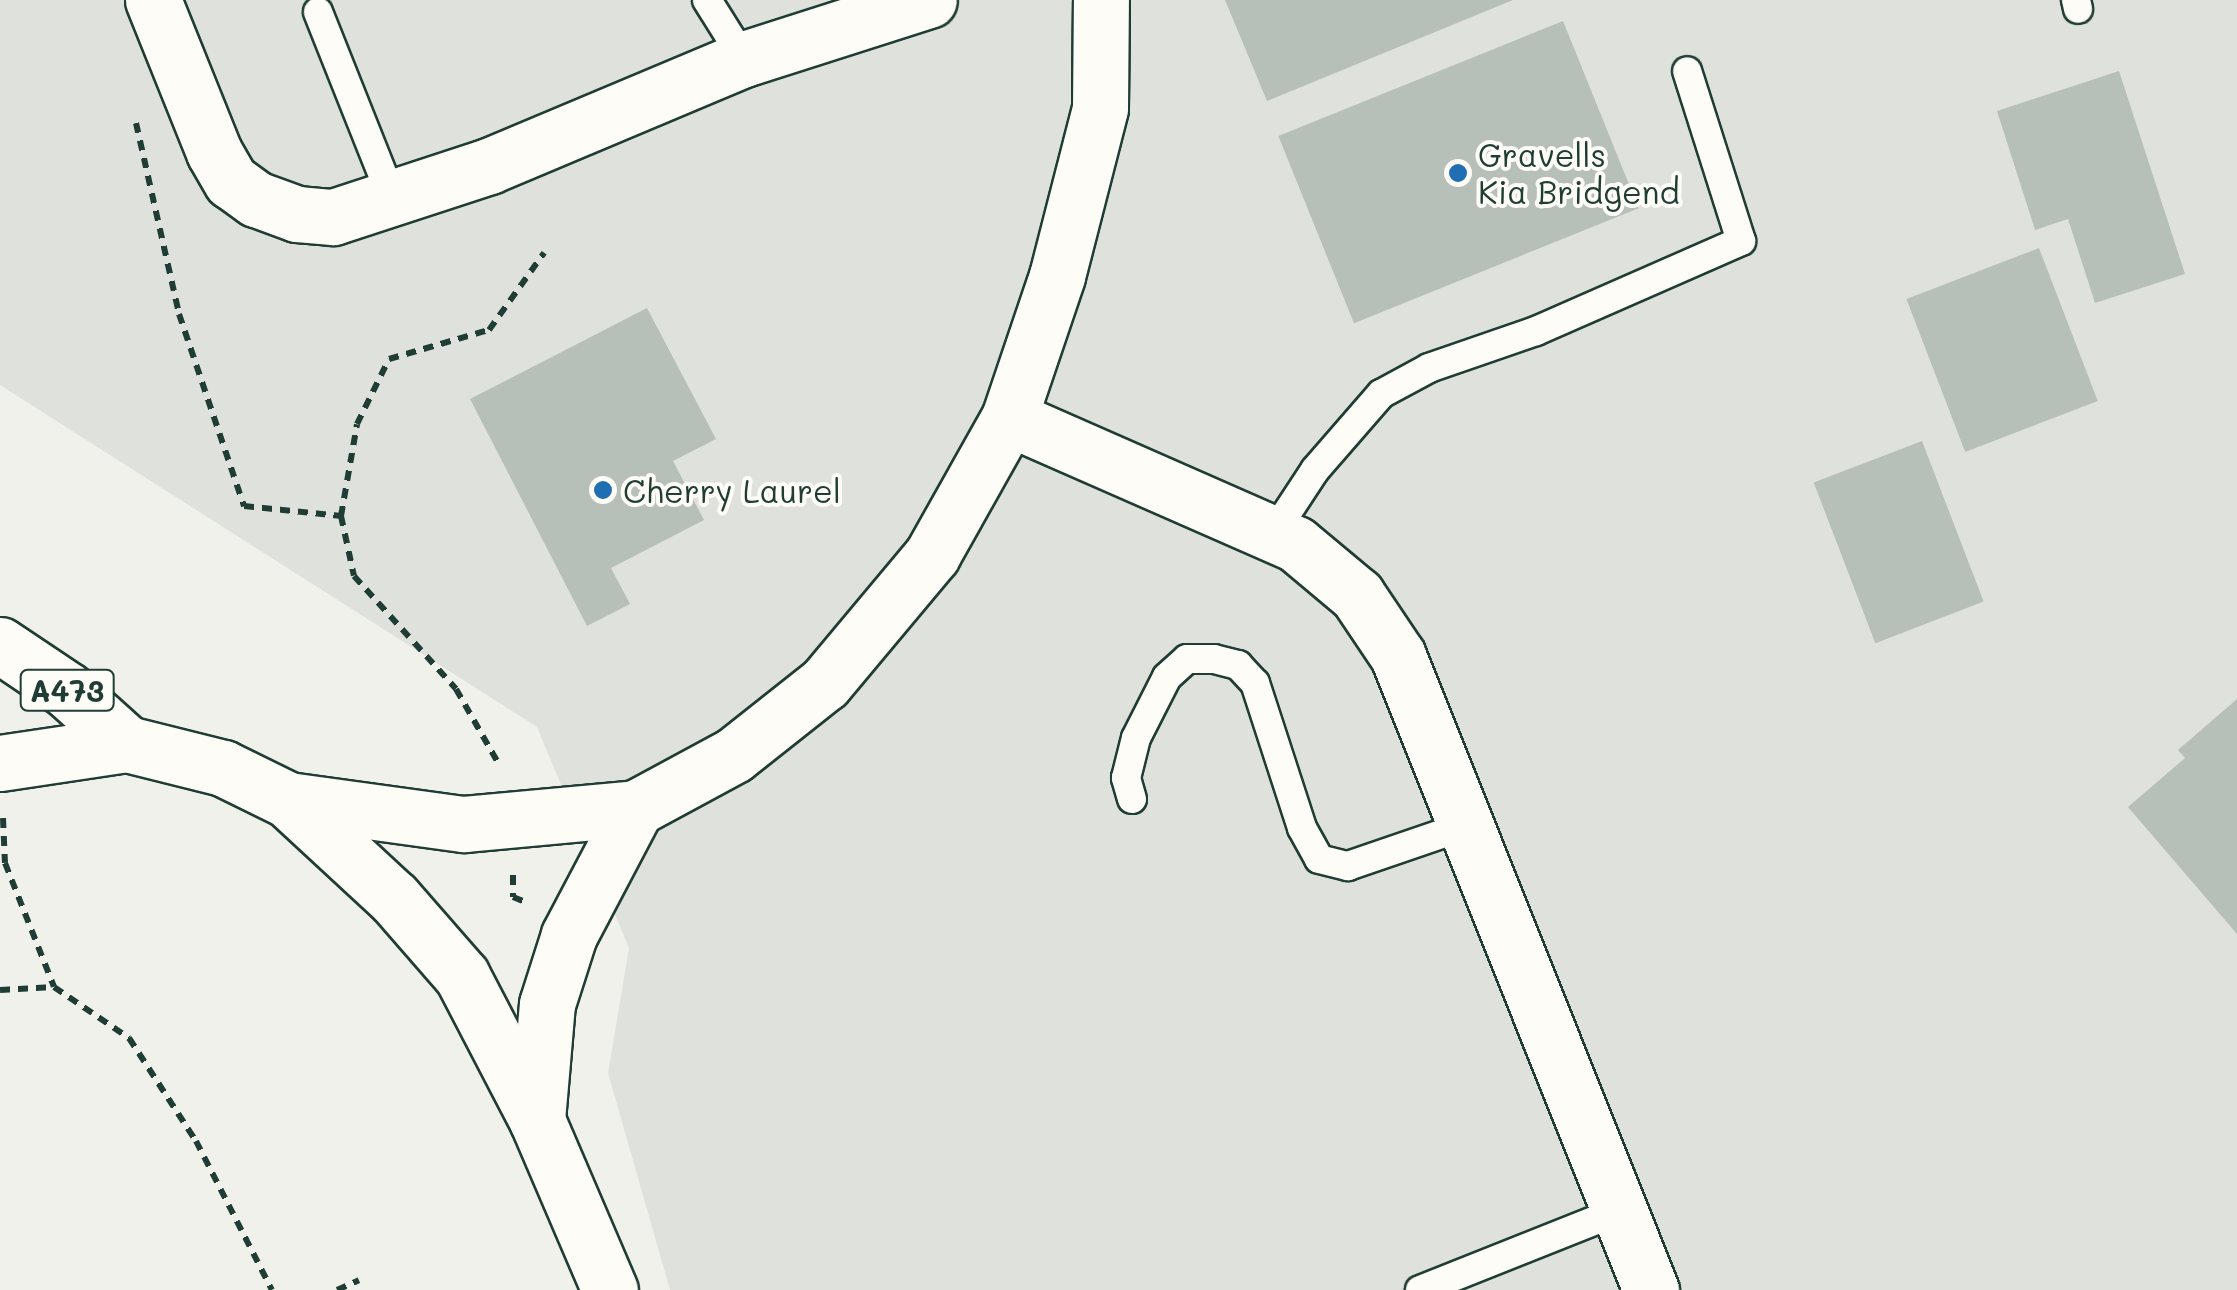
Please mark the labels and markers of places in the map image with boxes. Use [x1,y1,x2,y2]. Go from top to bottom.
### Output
place label: Gravells Kia Bridgend [1478,136,1680,211]
marker: Gravells Kia Bridgend [1447,162,1469,184]
place label: Cherry Laurel [623,471,841,509]
marker: Cherry Laurel [592,479,614,501]

